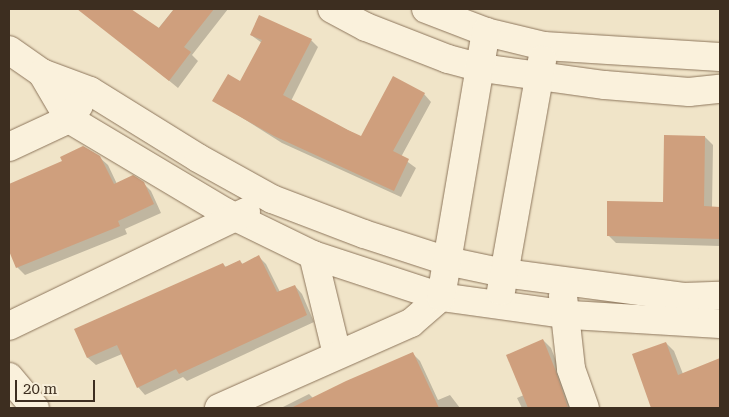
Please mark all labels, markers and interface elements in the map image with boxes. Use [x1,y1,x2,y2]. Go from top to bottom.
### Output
scale bar [18,370,98,402]
text: 20 m [23,380,57,398]

